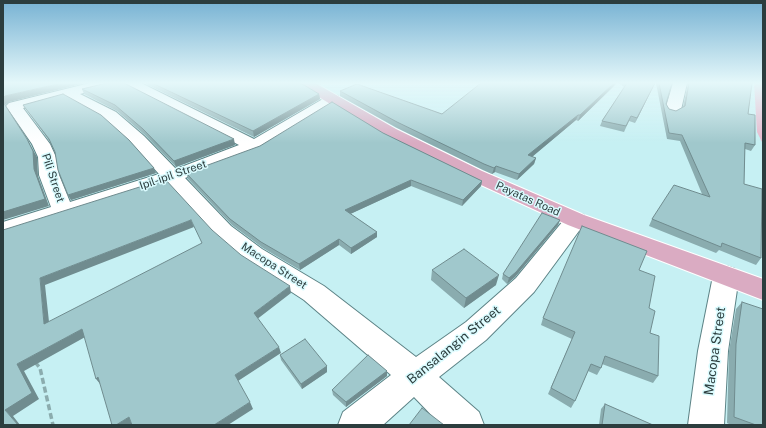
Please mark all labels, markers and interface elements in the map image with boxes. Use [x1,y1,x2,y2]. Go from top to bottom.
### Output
street label: Pili Street [39,152,67,204]
street label: Ipil-ipil Street [138,157,208,193]
street label: Payatas Road [494,179,562,219]
street label: Macopa Street [239,240,309,292]
street label: Bansalangin Street [404,303,504,387]
street label: Macopa Street [701,306,729,396]

